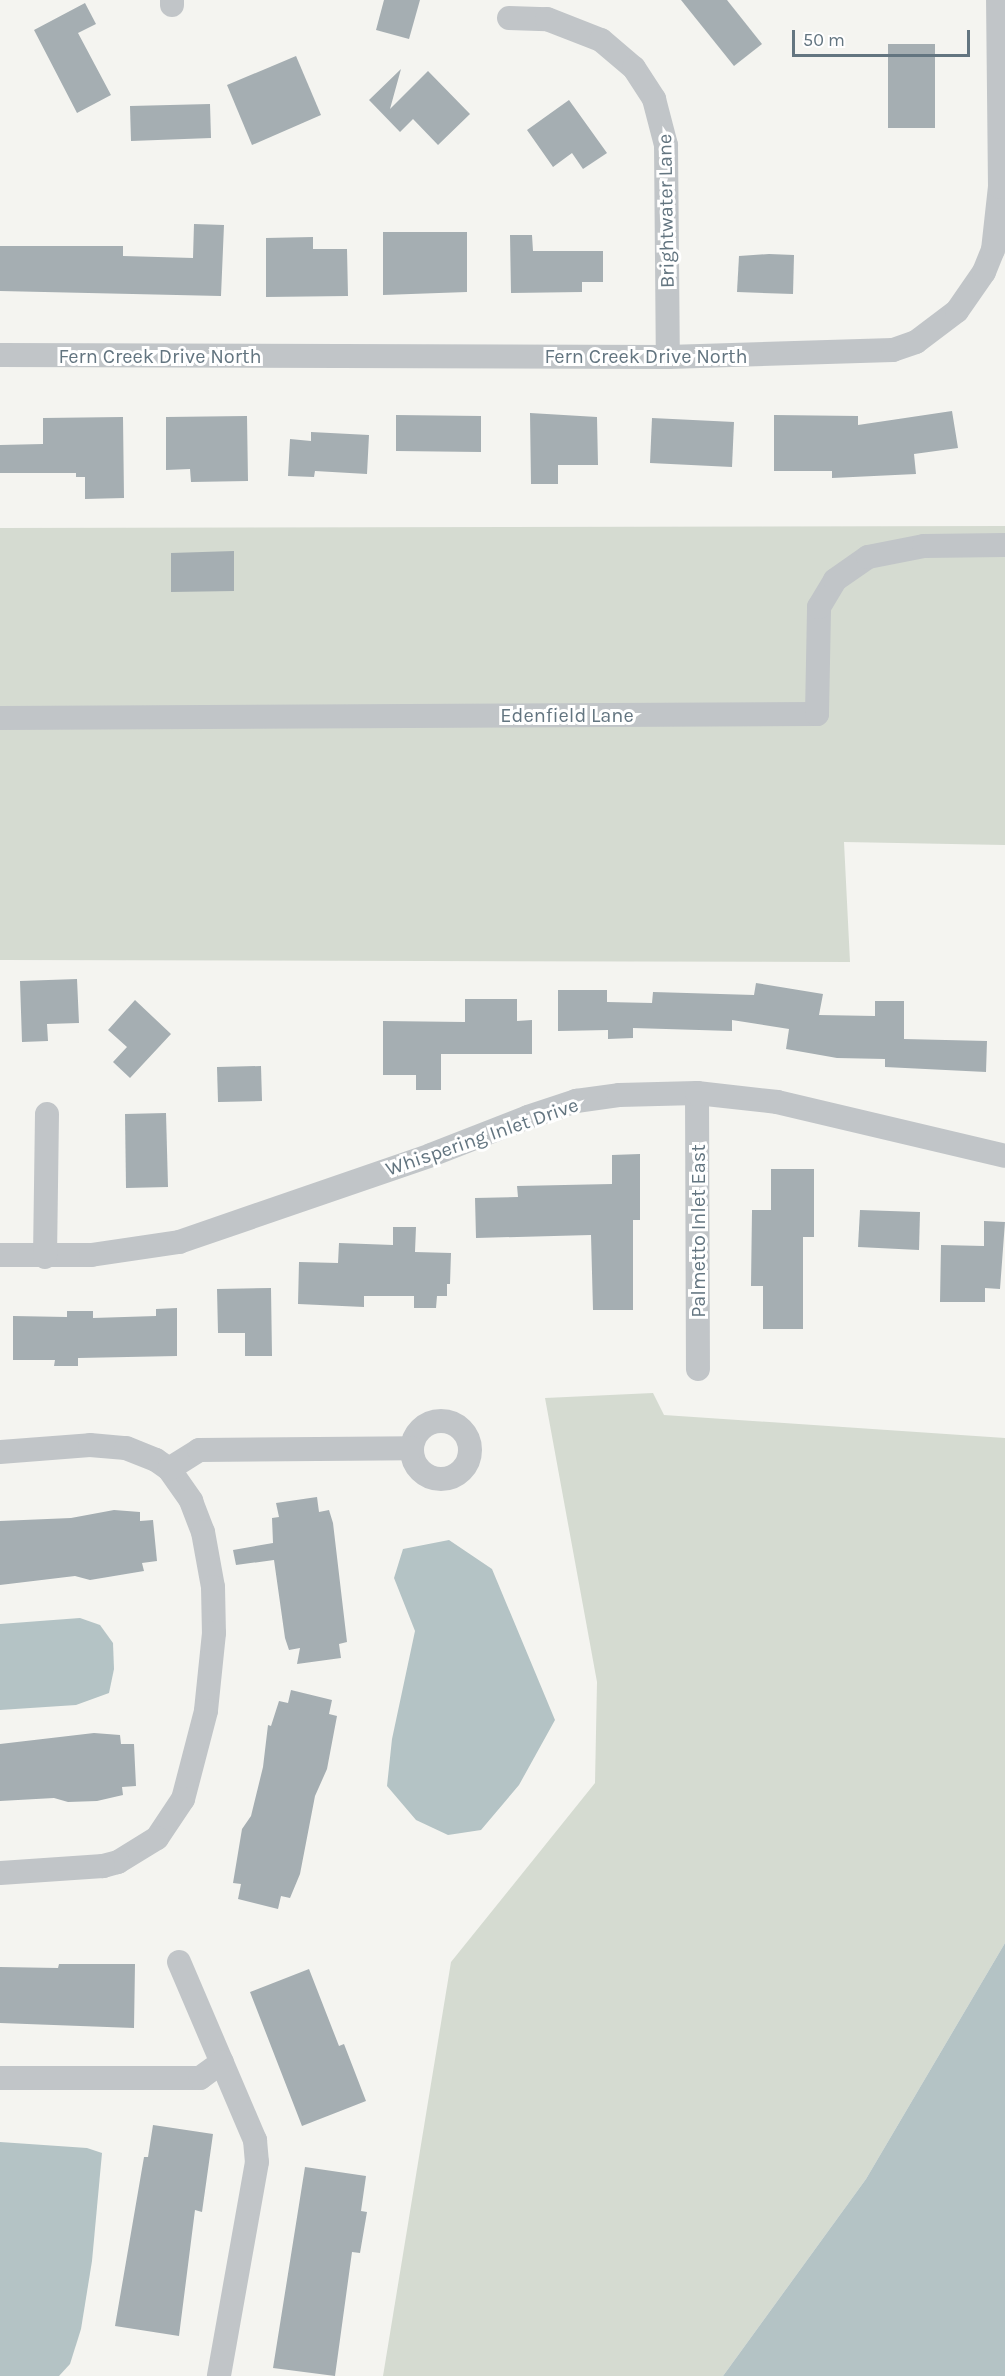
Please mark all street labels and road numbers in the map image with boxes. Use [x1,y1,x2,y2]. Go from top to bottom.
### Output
street label: Brightwater Lane [653,134,679,288]
street label: Fern Creek Drive North [58,344,262,368]
street label: Fern Creek Drive North [544,344,748,368]
street label: Edenfield Lane [500,703,634,727]
street label: Whispering Inlet Drive [383,1093,581,1181]
street label: Palmetto Inlet East [686,1144,710,1318]

